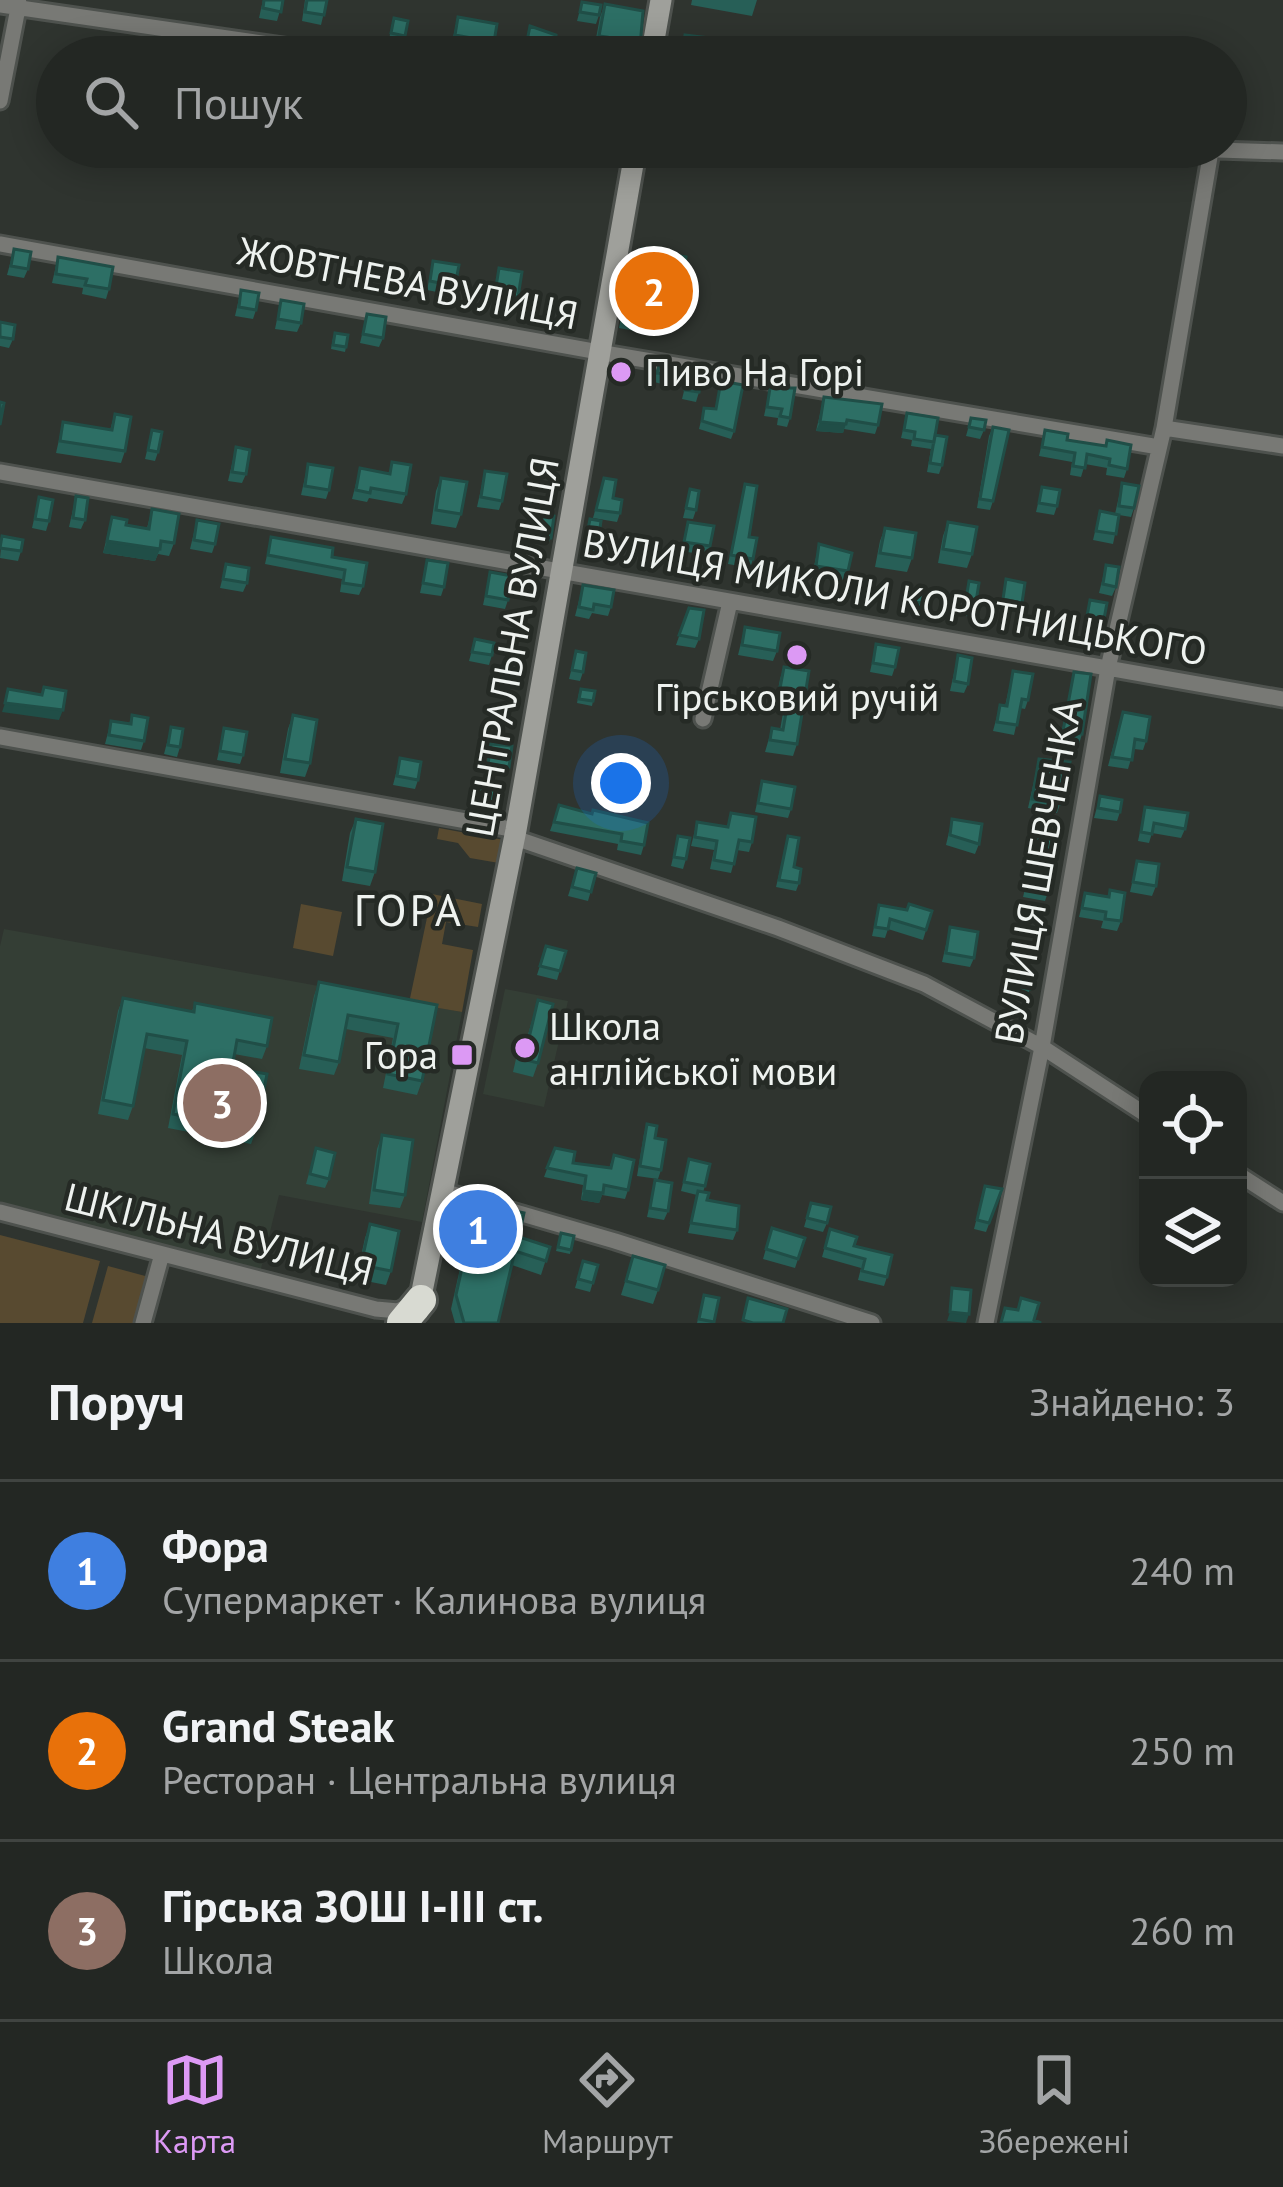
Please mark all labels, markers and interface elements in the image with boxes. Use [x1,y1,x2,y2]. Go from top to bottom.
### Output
search box [36,36,1247,168]
icon: search [78,69,144,135]
text: Пошук [174,73,303,131]
street label: ЖОВТНЕВА ВУЛИЦЯ [233,224,582,340]
pin: 2 [615,246,693,336]
place label: Пиво На Горі [645,346,864,397]
marker: Пиво На Горі [608,359,634,385]
street label: ЦЕНТРАЛЬНА ВУЛИЦЯ [453,453,570,841]
street label: ВУЛИЦЯ МИКОЛИ КОРОТНИЦЬКОГО [579,516,1211,677]
marker: Гірськовий ручій [784,642,810,668]
place label: Гірськовий ручій [655,671,939,722]
street label: ВУЛИЦЯ ШЕВЧЕНКА [982,696,1093,1048]
your location [591,753,651,813]
district label: ГОРА [354,880,464,938]
place label: Школа англійської мови [549,1000,837,1096]
place label: Гора [364,1029,438,1080]
marker: Школа англійської мови [512,1035,538,1061]
marker: Гора [449,1042,475,1068]
pin: 3 [183,1058,261,1148]
map controls [1139,1071,1247,1287]
button: locate [1139,1071,1247,1179]
street label: ШКІЛЬНА ВУЛИЦЯ [60,1171,379,1297]
button: layers [1139,1179,1247,1287]
pin: 1 [439,1184,517,1274]
text: Поруч [48,1368,185,1434]
text: Знайдено: 3 [1029,1376,1235,1427]
text: Фора [162,1516,269,1574]
text: 1 [76,1545,98,1596]
text: 240 m [1129,1545,1235,1596]
text: Супермаркет · Калинова вулиця [162,1574,706,1625]
text: Grand Steak [162,1696,394,1754]
text: 2 [76,1725,98,1776]
text: 250 m [1129,1725,1235,1776]
text: Ресторан · Центральна вулиця [162,1754,676,1805]
text: Гірська ЗОШ І-ІІІ ст. [162,1876,544,1934]
text: 3 [76,1905,98,1956]
text: 260 m [1129,1905,1235,1956]
text: Школа [162,1934,274,1985]
tab: Карта [153,2047,236,2162]
tab: Маршрут [542,2047,673,2162]
tab: Збережені [978,2047,1130,2162]

